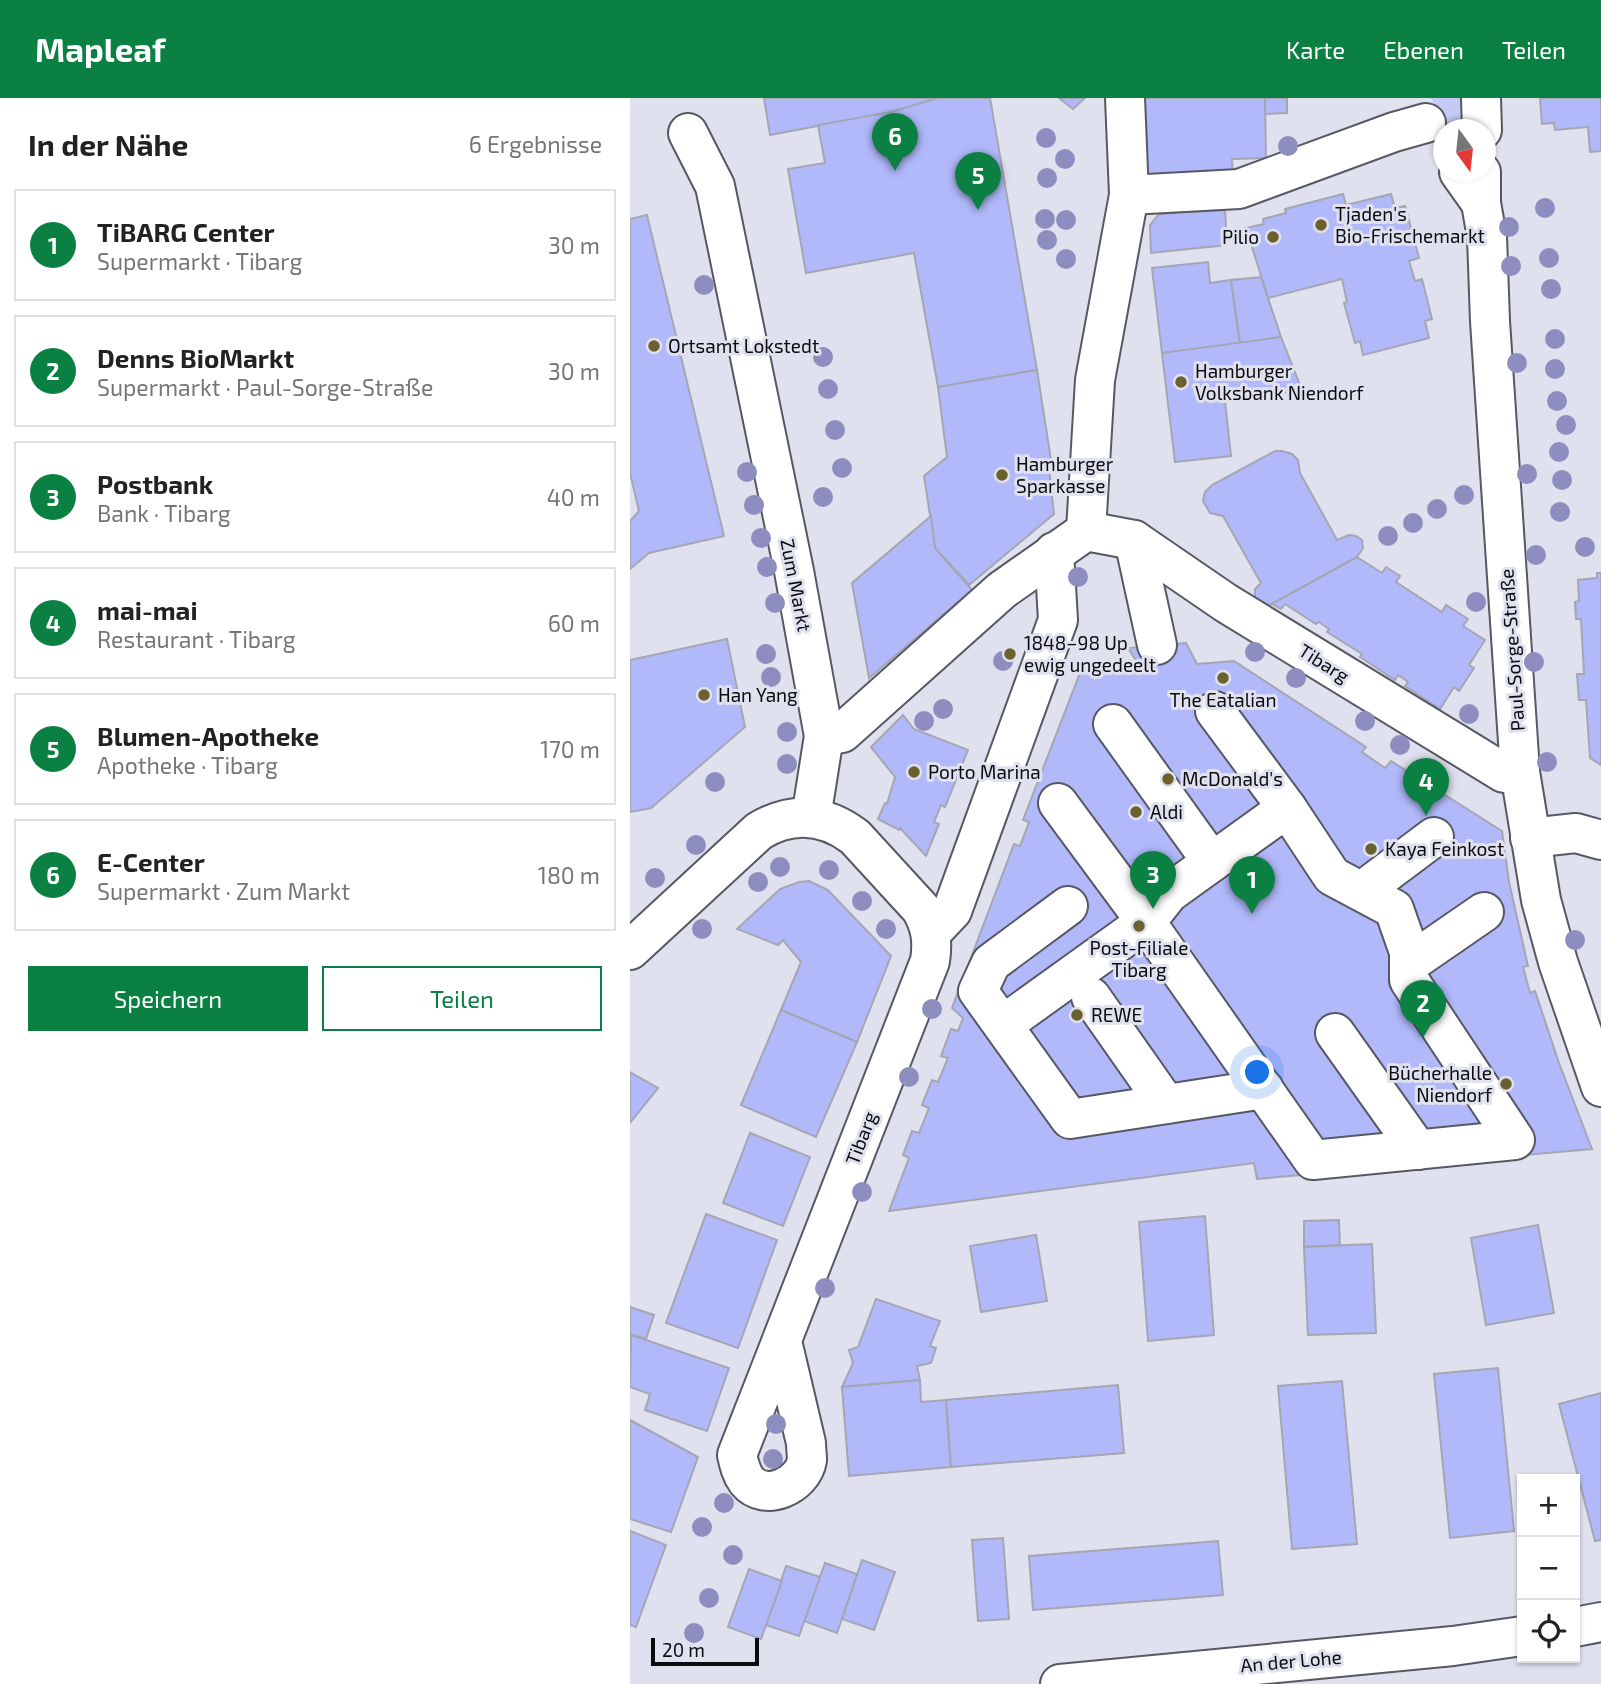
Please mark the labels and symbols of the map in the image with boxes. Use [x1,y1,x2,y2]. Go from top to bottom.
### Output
pin: 6 [872,113,918,171]
north arrow [1433,119,1496,182]
pin: 5 [955,152,1001,210]
place label: Tjaden's Bio-Frischemarkt [1335,202,1485,247]
marker: Tjaden's Bio-Frischemarkt [1313,217,1329,233]
place label: Pilio [1222,225,1259,248]
marker: Pilio [1265,229,1281,245]
place label: Ortsamt Lokstedt [668,334,819,357]
marker: Ortsamt Lokstedt [646,338,662,354]
place label: Hamburger Volksbank Niendorf [1195,359,1364,404]
marker: Hamburger Volksbank Niendorf [1173,374,1189,390]
place label: Hamburger Sparkasse [1016,452,1114,497]
marker: Hamburger Sparkasse [994,467,1010,483]
street label: Zum Markt [776,537,817,633]
street label: Paul-Sorge-Straße [1494,568,1529,732]
place label: 1848–98 Up ewig ungedeelt [1024,631,1156,676]
street label: Tibarg [1295,638,1354,687]
marker: 1848–98 Up ewig ungedeelt [1002,646,1018,662]
marker: The Eatalian [1215,670,1231,686]
place label: Han Yang [718,683,798,706]
marker: Han Yang [696,687,712,703]
place label: The Eatalian [1169,688,1277,711]
pin: 4 [1403,758,1449,816]
place label: Porto Marina [928,760,1041,783]
marker: Porto Marina [906,764,922,780]
place label: McDonald's [1182,767,1283,790]
marker: McDonald's [1160,771,1176,787]
place label: Aldi [1150,800,1183,823]
marker: Aldi [1128,804,1144,820]
place label: Kaya Feinkost [1385,837,1504,860]
marker: Kaya Feinkost [1363,841,1379,857]
pin: 3 [1130,851,1176,909]
pin: 1 [1229,856,1275,914]
marker: Post-Filiale Tibarg [1131,918,1147,934]
place label: Post-Filiale Tibarg [1090,936,1188,981]
pin: 2 [1400,980,1446,1038]
place label: REWE [1091,1003,1142,1026]
marker: REWE [1069,1007,1085,1023]
your location [1240,1055,1274,1089]
place label: Bücherhalle Niendorf [1388,1061,1493,1106]
marker: Bücherhalle Niendorf [1498,1076,1514,1092]
street label: Tibarg [840,1108,881,1168]
scale bar [651,1635,760,1667]
street label: An der Lohe [1239,1645,1342,1676]

